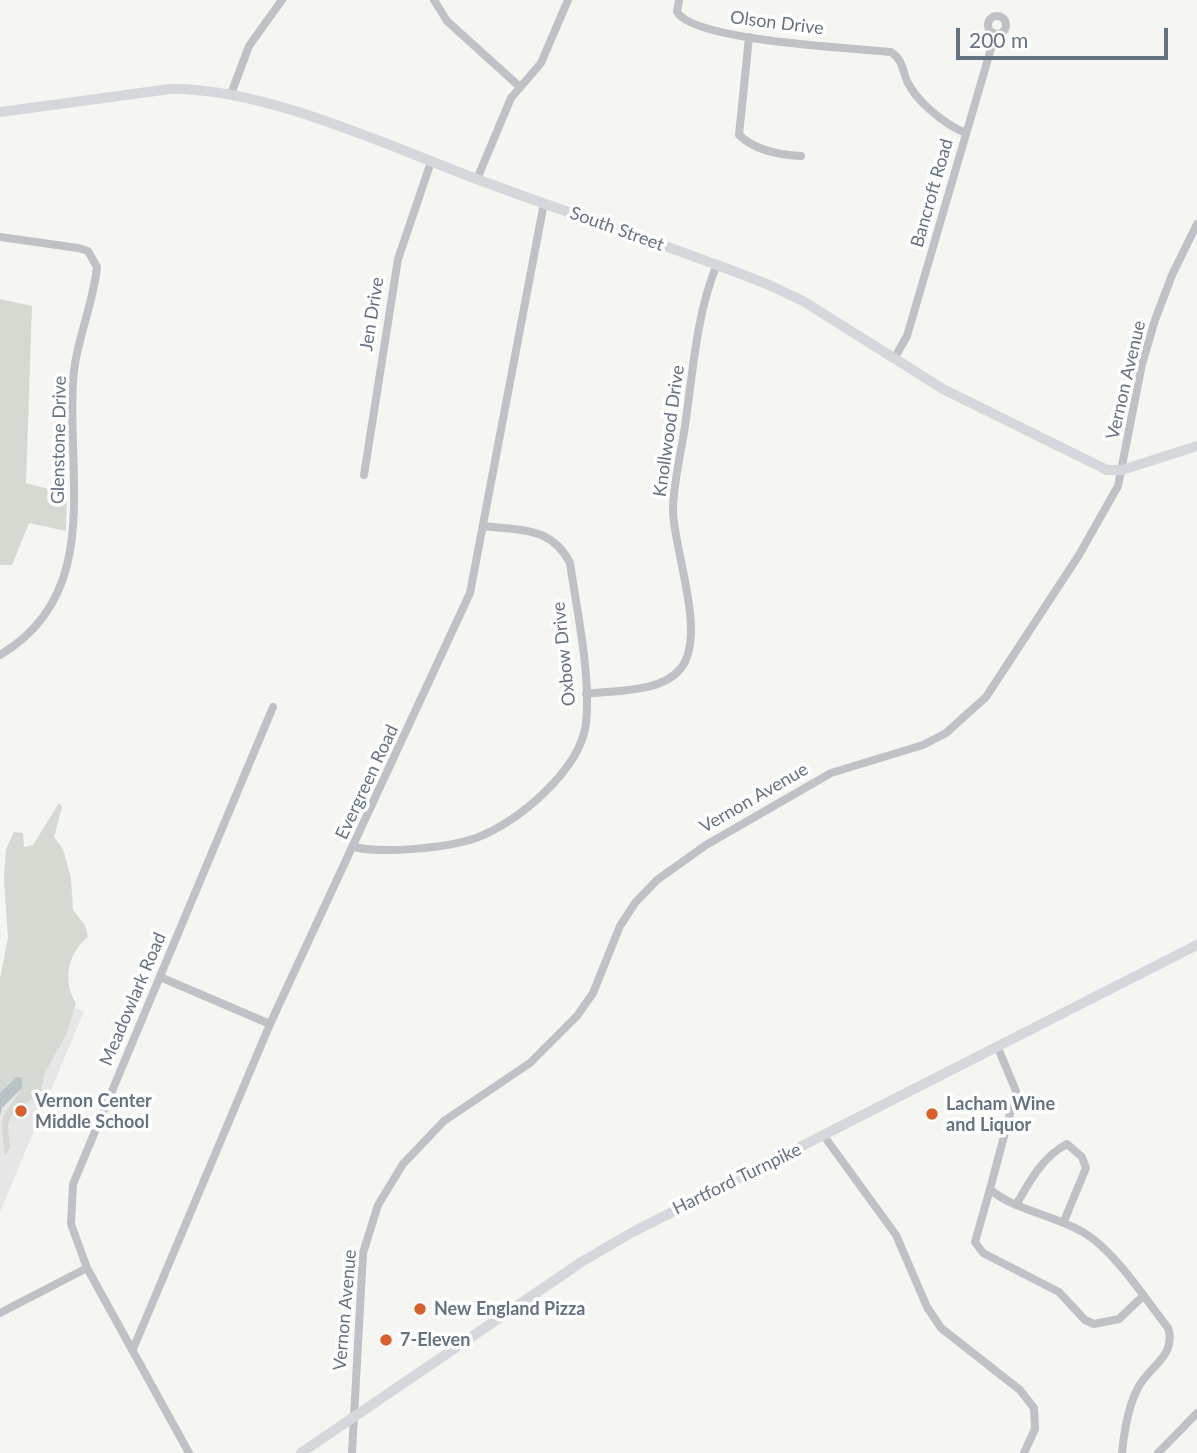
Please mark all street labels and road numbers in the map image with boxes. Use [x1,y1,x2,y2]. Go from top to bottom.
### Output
street label: Olson Drive [729,7,825,39]
street label: Bancroft Road [906,136,958,250]
street label: South Street [567,202,667,256]
street label: Jen Drive [356,276,388,352]
street label: Vernon Avenue [1102,318,1150,442]
street label: Knollwood Drive [649,364,689,498]
street label: Glenstone Drive [47,376,71,504]
street label: Oxbow Drive [548,601,580,707]
street label: Evergreen Road [331,721,403,843]
street label: Vernon Avenue [696,758,812,838]
street label: Meadowlark Road [95,929,171,1069]
street label: Hartford Turnpike [669,1139,805,1219]
street label: Vernon Avenue [329,1249,361,1371]

